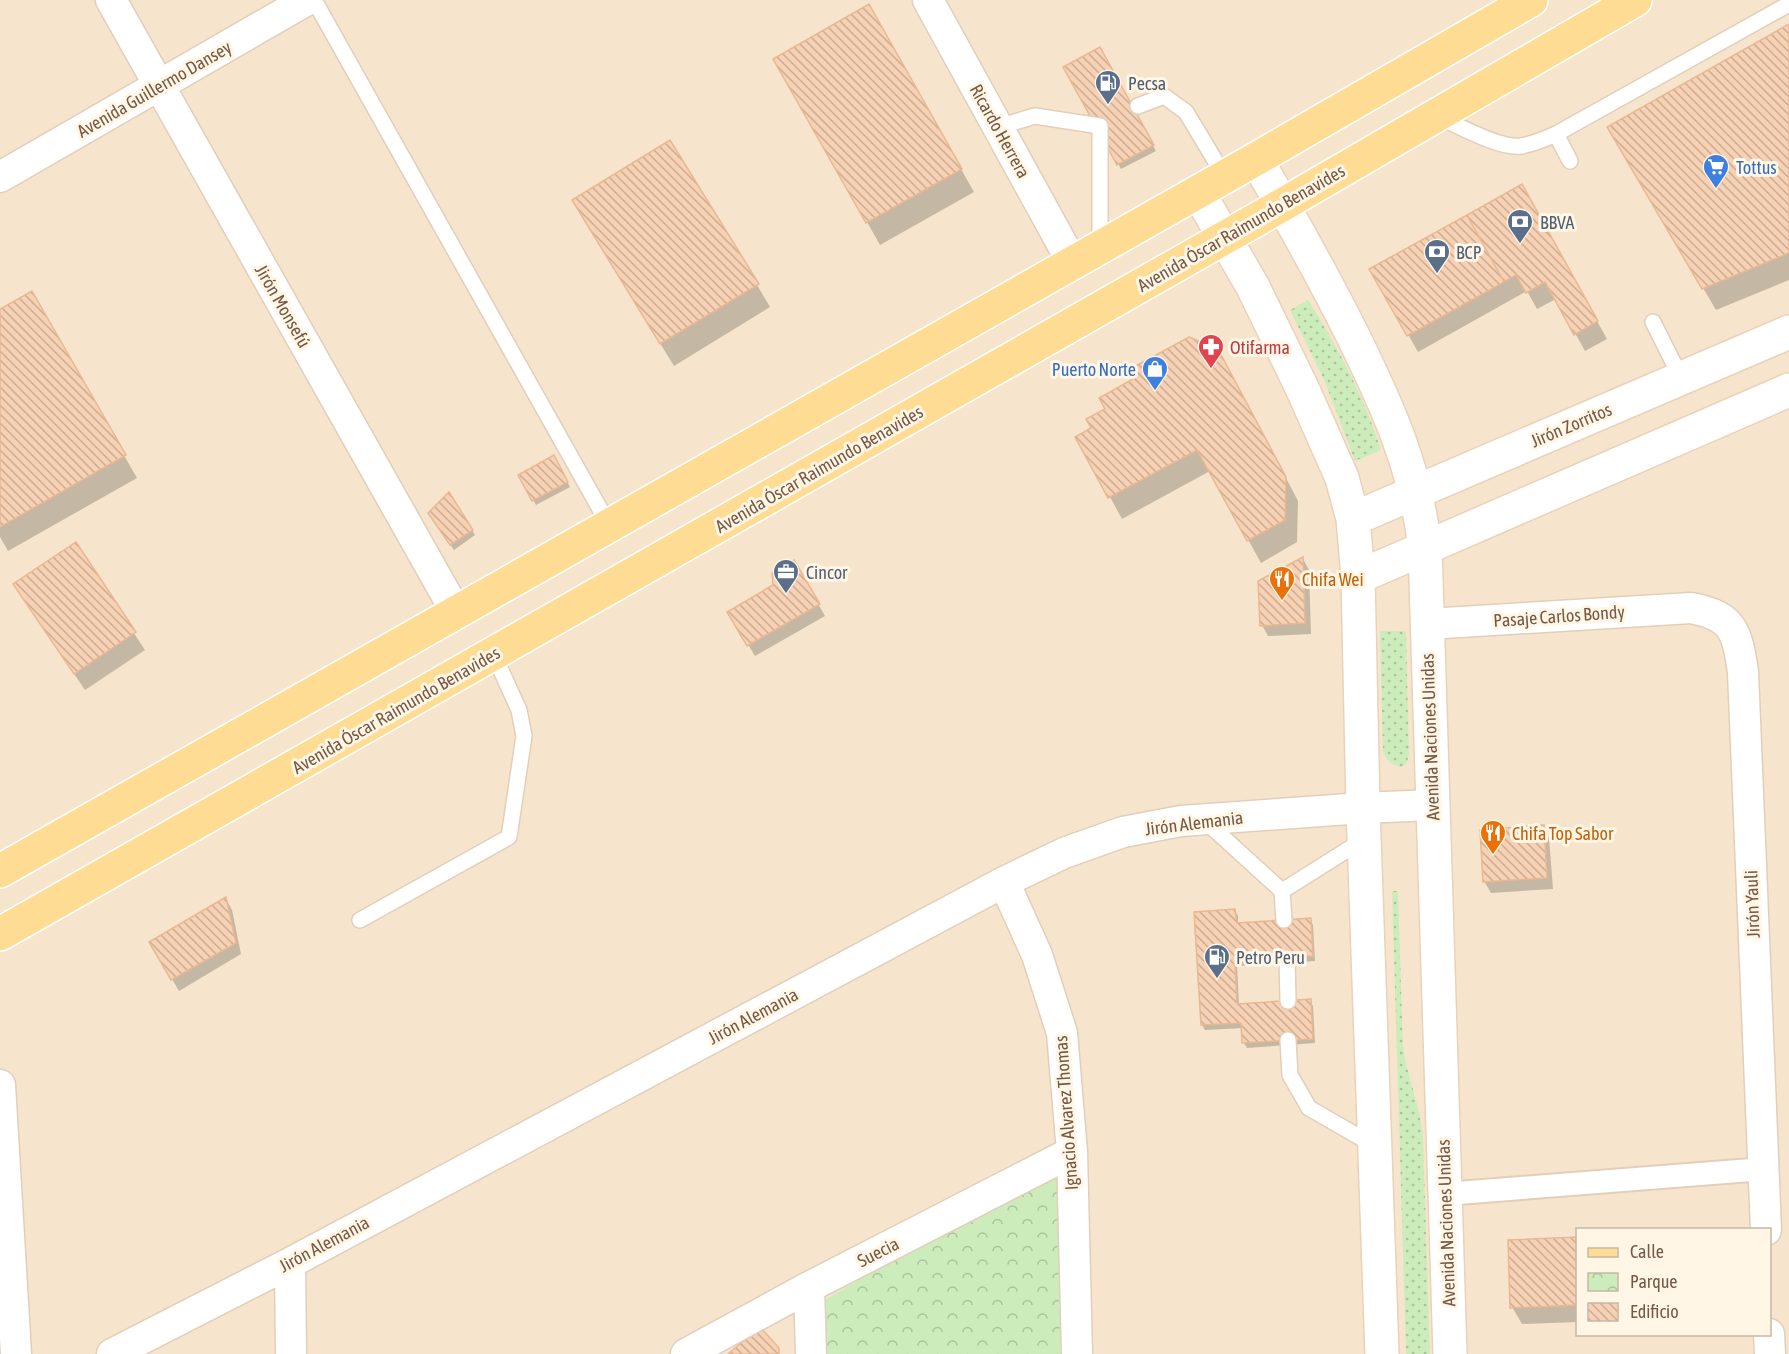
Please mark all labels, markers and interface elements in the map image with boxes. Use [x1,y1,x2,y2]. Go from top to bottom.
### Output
street label: Avenida Guillermo Dansey [73,36,235,142]
fuel station icon: Pecsa [1093,68,1123,106]
place label: Pecsa [1128,73,1166,94]
street label: Ricardo Herrera [966,81,1034,181]
supermarket icon: Tottus [1701,152,1731,190]
place label: Tottus [1736,157,1777,178]
street label: Avenida Óscar Raimundo Benavides [1134,160,1348,296]
bank icon: BBVA [1505,207,1535,245]
place label: BBVA [1540,212,1575,233]
bank icon: BCP [1422,237,1452,275]
place label: BCP [1456,242,1482,263]
street label: Jirón Monsefú [251,261,315,351]
pharmacy icon: Otifarma [1196,332,1226,370]
place label: Otifarma [1230,337,1290,358]
shop icon: Puerto Norte [1140,354,1170,392]
place label: Puerto Norte [1052,359,1136,380]
street label: Jirón Zorritos [1527,399,1615,451]
street label: Avenida Óscar Raimundo Benavides [712,401,926,537]
office icon: Cincor [771,557,801,595]
place label: Cincor [806,562,848,583]
restaurant icon: Chifa Wei [1267,564,1297,602]
place label: Chifa Wei [1302,569,1364,590]
street label: Pasaje Carlos Bondy [1493,601,1625,631]
street label: Avenida Óscar Raimundo Benavides [289,642,503,778]
street label: Avenida Naciones Unidas [1417,653,1443,821]
street label: Jirón Alemania [1144,807,1244,839]
restaurant icon: Chifa Top Sabor [1478,818,1508,856]
place label: Chifa Top Sabor [1512,823,1614,844]
street label: Jirón Yauli [1740,870,1764,938]
fuel station icon: Petro Peru [1202,942,1232,980]
place label: Petro Peru [1236,947,1305,968]
street label: Jirón Alemania [704,983,802,1049]
street label: Ignacio Alvarez Thomas [1050,1035,1082,1191]
street label: Avenida Naciones Unidas [1433,1139,1459,1307]
street label: Jirón Alemania [275,1211,373,1277]
legend [1576,1228,1771,1336]
street label: Suecia [854,1233,902,1271]
text: Calle [1630,1241,1664,1262]
text: Parque [1630,1271,1678,1292]
text: Edificio [1630,1301,1679,1322]

